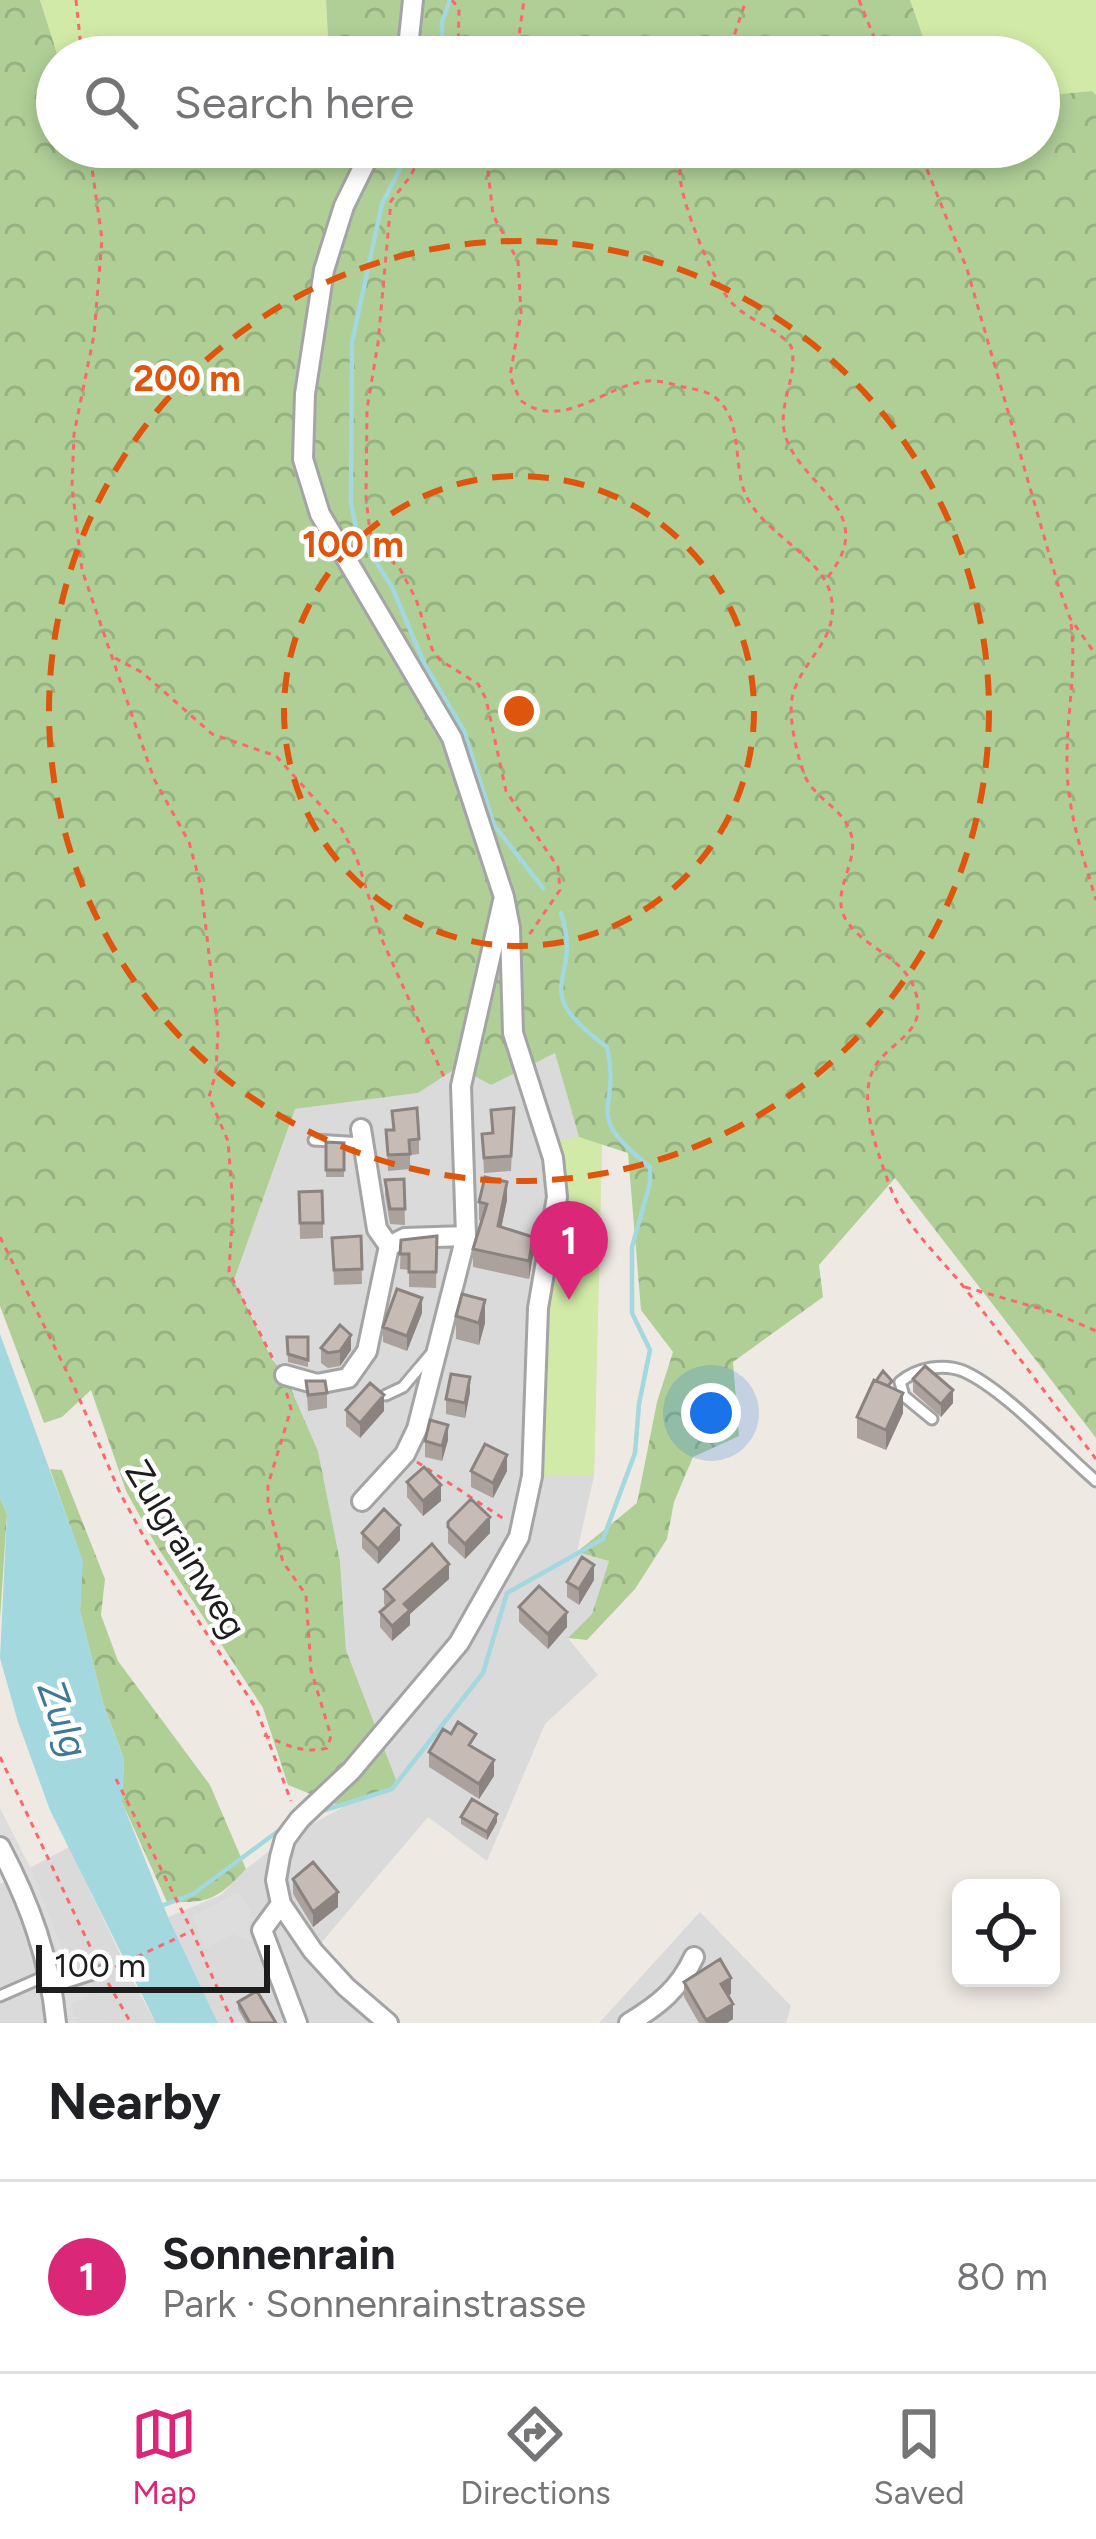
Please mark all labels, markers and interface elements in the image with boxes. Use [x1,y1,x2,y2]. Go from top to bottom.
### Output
search box [36,36,1060,168]
icon: search [78,69,144,135]
text: Search here [174,75,414,129]
text: 200 m [133,357,241,400]
text: 100 m [302,523,404,566]
centre of rings [498,690,540,732]
pin: 1 [530,1201,608,1300]
your location [681,1383,741,1443]
street label: Zulgrainweg [116,1452,256,1646]
water label: Zulg [28,1674,98,1764]
map controls [952,1879,1060,1987]
button: locate [952,1879,1060,1987]
scale bar [36,1939,270,1992]
text: 100 m [54,1946,146,1985]
text: Nearby [48,2071,221,2132]
text: Sonnenrain [162,2226,395,2280]
text: 1 [79,2253,95,2300]
text: 80 m [956,2253,1048,2300]
text: Park · Sonnenrainstrasse [162,2280,586,2327]
tab: Map [131,2401,197,2512]
tab: Directions [460,2401,611,2512]
tab: Saved [874,2401,965,2512]

